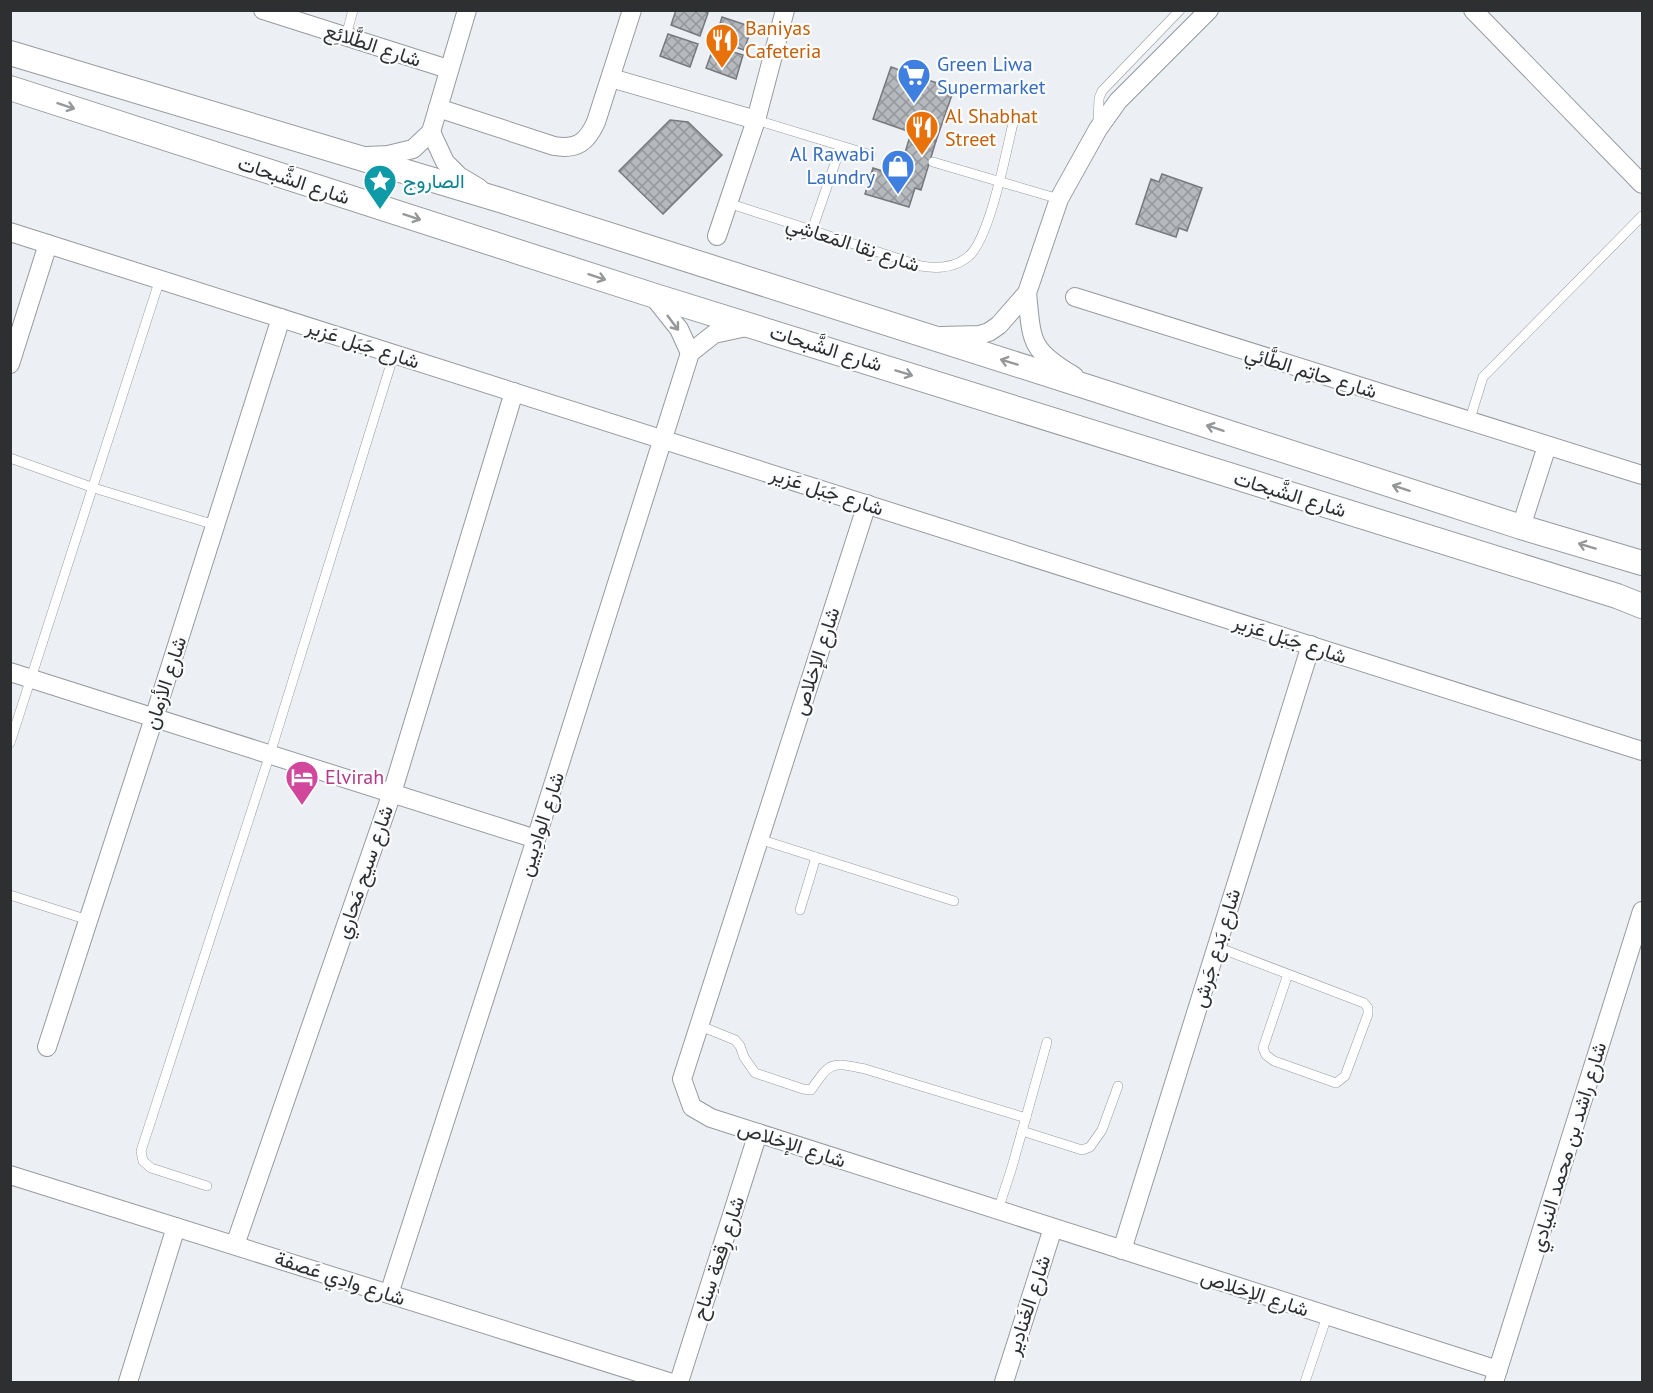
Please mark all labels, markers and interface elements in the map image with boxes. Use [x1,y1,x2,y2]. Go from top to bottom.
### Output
place label: Baniyas Cafeteria [745,15,821,64]
street label: شارع الطَّلائِع [321,16,425,74]
restaurant icon: Baniyas Cafeteria [704,22,740,69]
place label: Green Liwa Supermarket [937,51,1046,100]
supermarket icon: Green Liwa Supermarket [896,57,932,104]
one-way arrow [56,101,75,112]
place label: Al Shabhat Street [945,103,1038,152]
restaurant icon: Al Shabhat Street [904,109,940,156]
place label: Al Rawabi Laundry [790,141,876,190]
shop icon: Al Rawabi Laundry [880,148,916,195]
street label: شارع الشَّبحات [234,149,353,211]
place icon: الصاروج [362,163,398,210]
place label: الصاروج [403,168,465,195]
street label: شارع نِقا المَعاشِي [782,210,923,282]
one-way arrow [402,213,421,224]
one-way arrow [587,273,606,284]
street label: شارع جَبَل عَزير [302,313,423,375]
one-way arrow [667,314,680,330]
street label: شارع الشَّبحات [766,318,886,378]
street label: شارع حاتِم الطَّائي [1241,339,1380,408]
one-way arrow [1000,356,1019,367]
one-way arrow [894,368,913,379]
one-way arrow [1206,421,1225,432]
street label: شارع جَبَل عَزير [766,460,887,522]
street label: شارع الشَّبحات [1230,464,1350,524]
one-way arrow [1392,481,1411,492]
one-way arrow [1577,540,1596,551]
street label: شارع الإخلاص [786,604,847,719]
street label: شارع جَبَل عَزير [1229,608,1350,670]
street label: شارع الأزمان [138,633,193,733]
hotel icon: Elvirah [284,759,320,806]
place label: Elvirah [325,764,384,790]
street label: شارع الوادِيين [512,768,571,880]
street label: شارع سيح مَحاري [329,802,403,943]
street label: شارع بَدع جَرش [1186,885,1247,1011]
street label: شارع راشد بن محمد النيادي [1524,1039,1616,1256]
street label: شارع الإخلاص [734,1114,849,1175]
street label: شارع رِقعة سِناح [686,1193,753,1324]
street label: شارع وادِي عَصفة [270,1245,409,1315]
street label: شارع الغَنادِير [999,1252,1057,1360]
street label: شارع الإخلاص [1197,1263,1312,1324]

